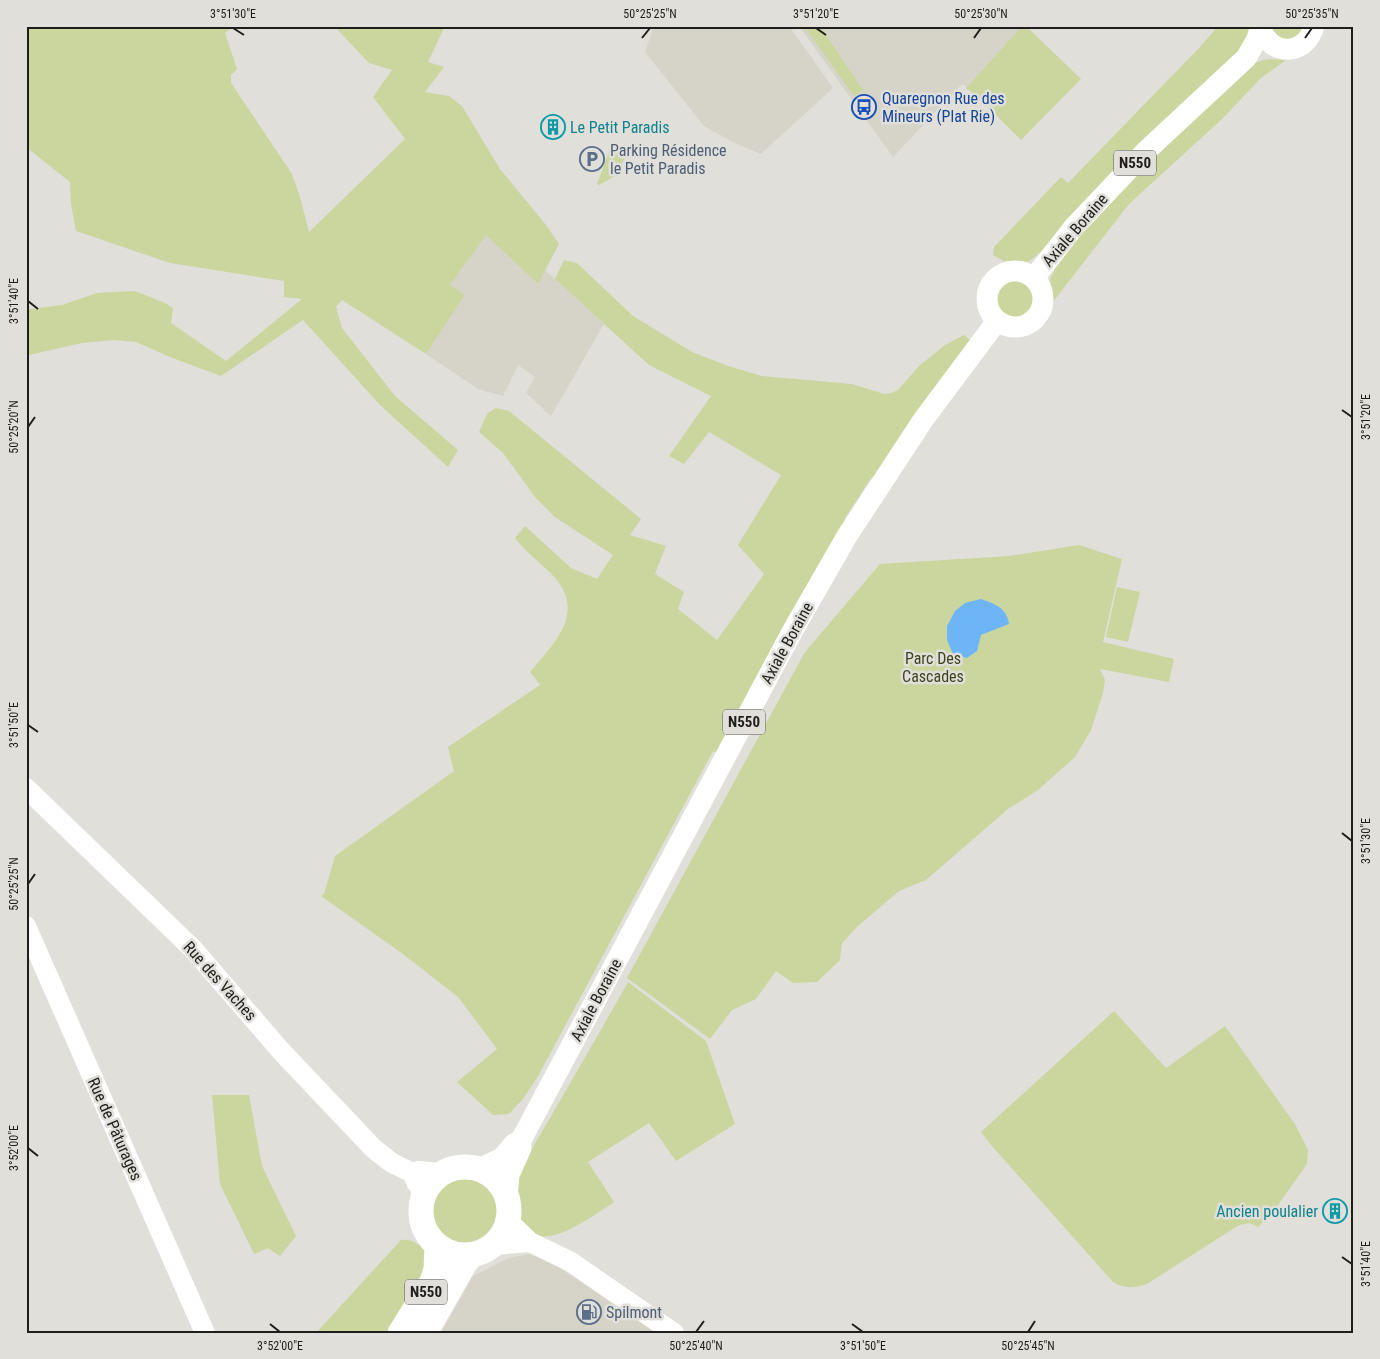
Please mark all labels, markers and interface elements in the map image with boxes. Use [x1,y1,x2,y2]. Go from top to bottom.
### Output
text: 3°51'30"E [210,7,256,21]
text: 50°25'25"N [623,7,677,21]
text: 3°51'20"E [793,7,839,21]
text: 50°25'30"N [954,7,1008,21]
text: 50°25'35"N [1285,7,1339,21]
place label: Quaregnon Rue des Mineurs (Plat Rie) [882,89,1004,126]
bus stop icon: Quaregnon Rue des Mineurs (Plat Rie) [851,94,877,120]
building icon: Le Petit Paradis [540,114,566,140]
place label: Le Petit Paradis [570,118,669,137]
place label: Parking Résidence le Petit Paradis [610,141,727,178]
parking icon: Parking Résidence le Petit Paradis [579,146,605,172]
road number: N550 [1114,150,1156,176]
street label: Axiale Boraine [1038,190,1112,270]
text: 3°51'40"E [7,278,21,324]
text: 3°51'20"E [1359,394,1373,440]
text: 50°25'20"N [7,400,21,454]
street label: Axiale Boraine [757,599,817,687]
park label: Parc Des Cascades [902,649,964,686]
text: 3°51'50"E [7,702,21,748]
road number: N550 [723,710,765,734]
text: 3°51'30"E [1359,818,1373,864]
text: 50°25'25"N [7,857,21,911]
street label: Rue des Vaches [179,937,261,1025]
street label: Axiale Boraine [566,956,626,1044]
street label: Rue de Pâturages [84,1075,146,1183]
text: 3°52'00"E [7,1125,21,1171]
building icon: Ancien poulalier [1322,1198,1348,1224]
place label: Ancien poulalier [1216,1202,1318,1221]
text: 3°51'40"E [1359,1241,1373,1287]
road number: N550 [405,1280,447,1304]
fuel station icon: Spilmont [576,1299,602,1325]
place label: Spilmont [606,1303,662,1322]
text: 3°52'00"E [257,1339,303,1353]
text: 50°25'40"N [669,1339,723,1353]
text: 3°51'50"E [840,1339,886,1353]
text: 50°25'45"N [1001,1339,1055,1353]

